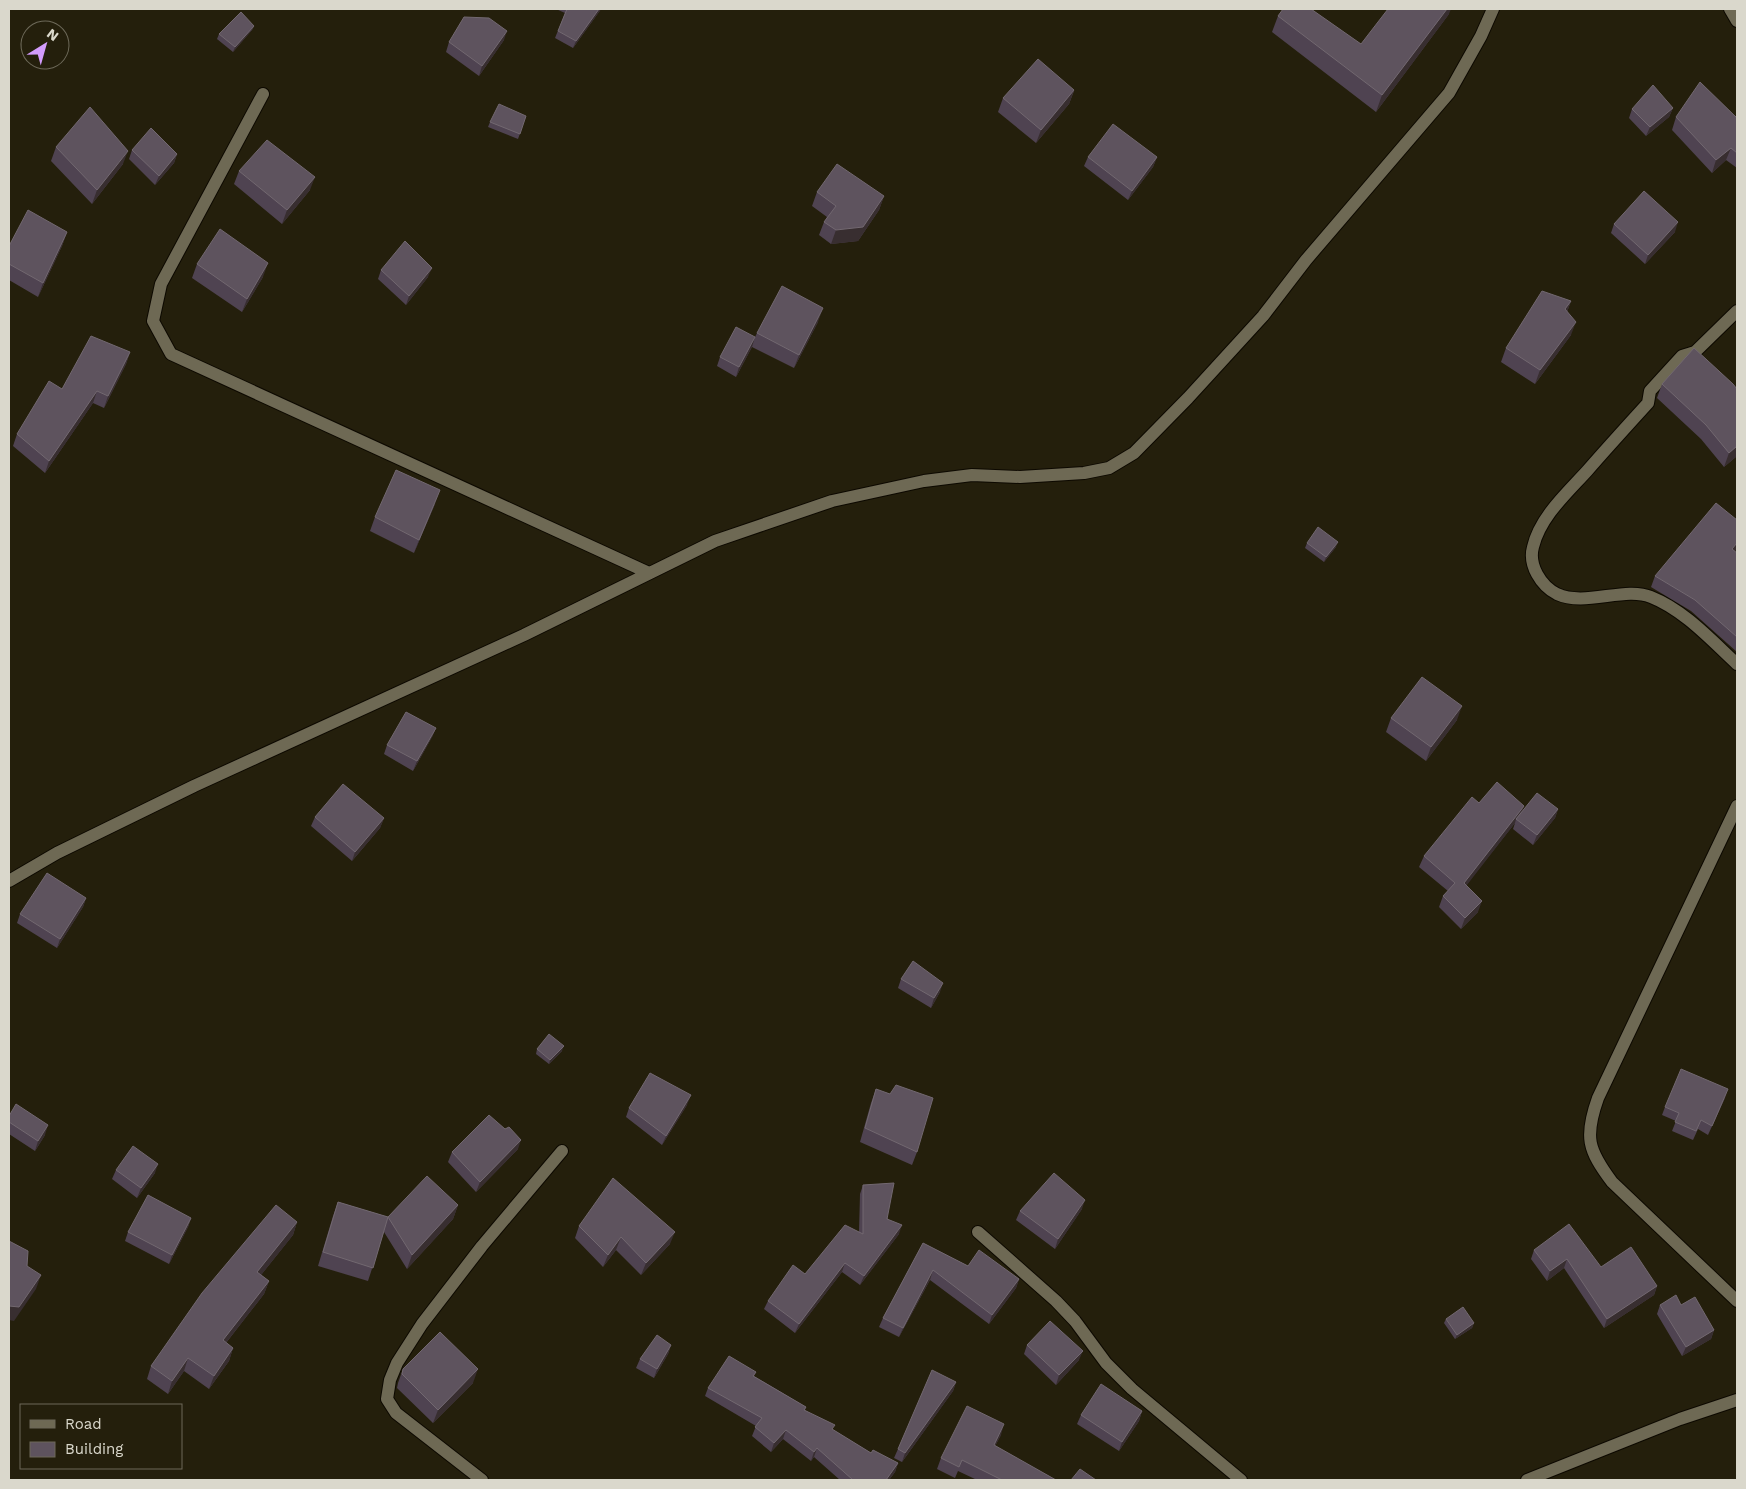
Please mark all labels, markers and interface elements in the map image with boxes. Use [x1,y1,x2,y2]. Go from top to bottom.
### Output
north arrow [20,20,70,70]
text: N [44,25,62,44]
legend [20,1404,182,1469]
text: Road [65,1415,102,1433]
text: Building [65,1440,123,1458]

